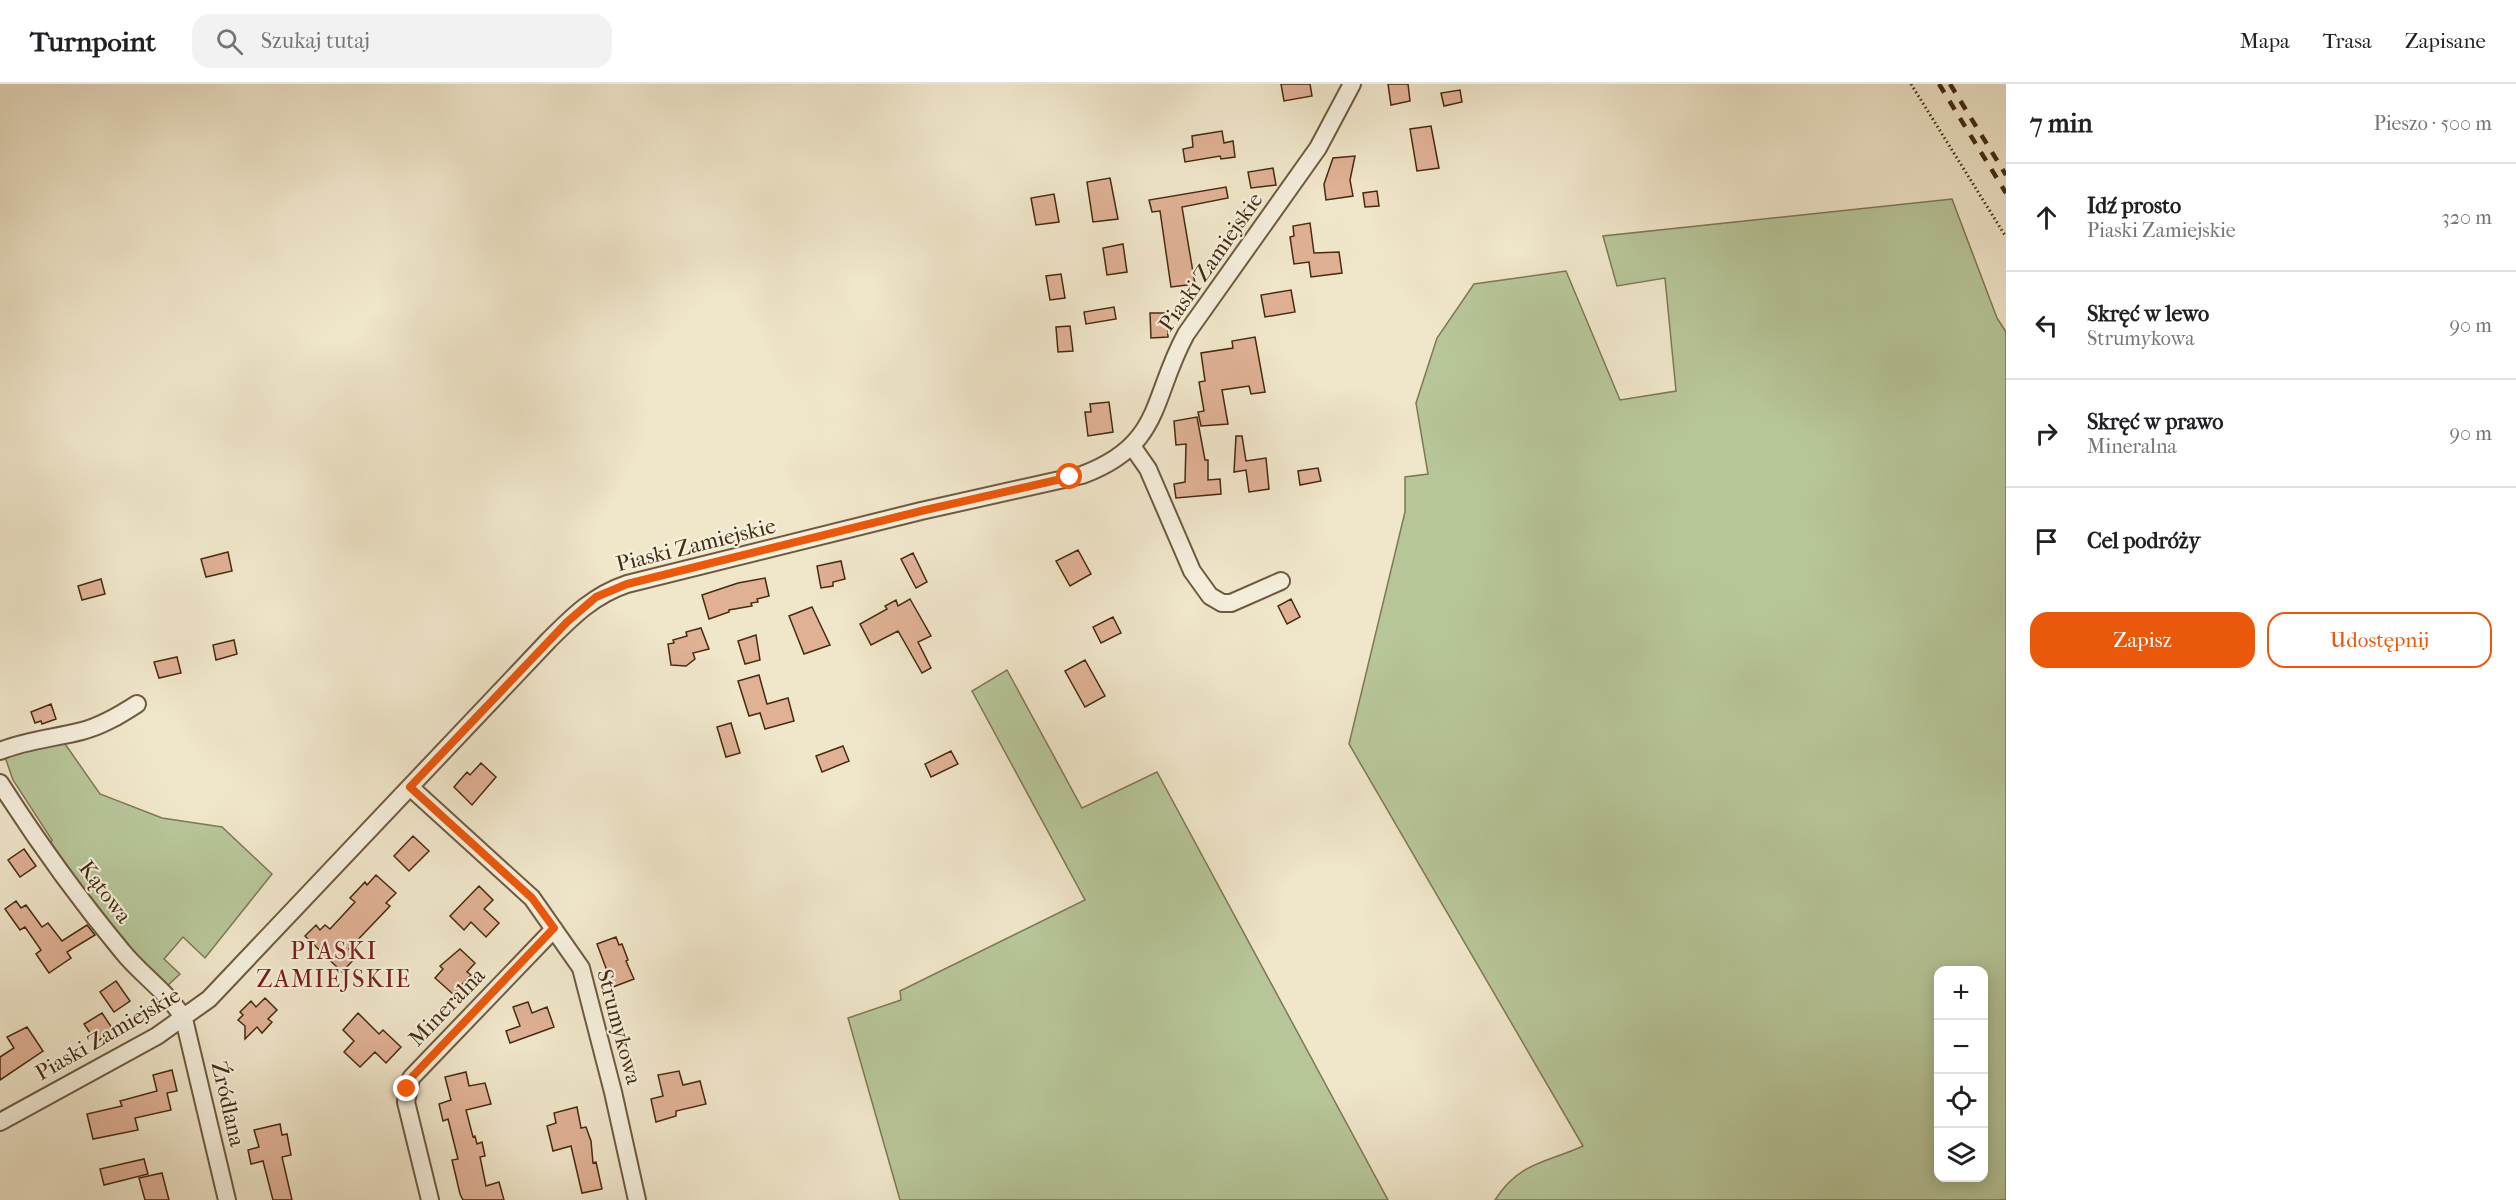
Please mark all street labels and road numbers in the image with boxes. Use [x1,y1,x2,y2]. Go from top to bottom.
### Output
street label: Piaski Zamiejskie [1153,187,1269,336]
street label: Piaski Zamiejskie [614,513,779,577]
street label: Kątowa [73,856,137,929]
street label: Mineralna [403,962,491,1052]
street label: Strumykowa [591,967,647,1088]
street label: Piaski Zamiejskie [31,982,185,1086]
street label: Źródlana [206,1059,252,1150]

